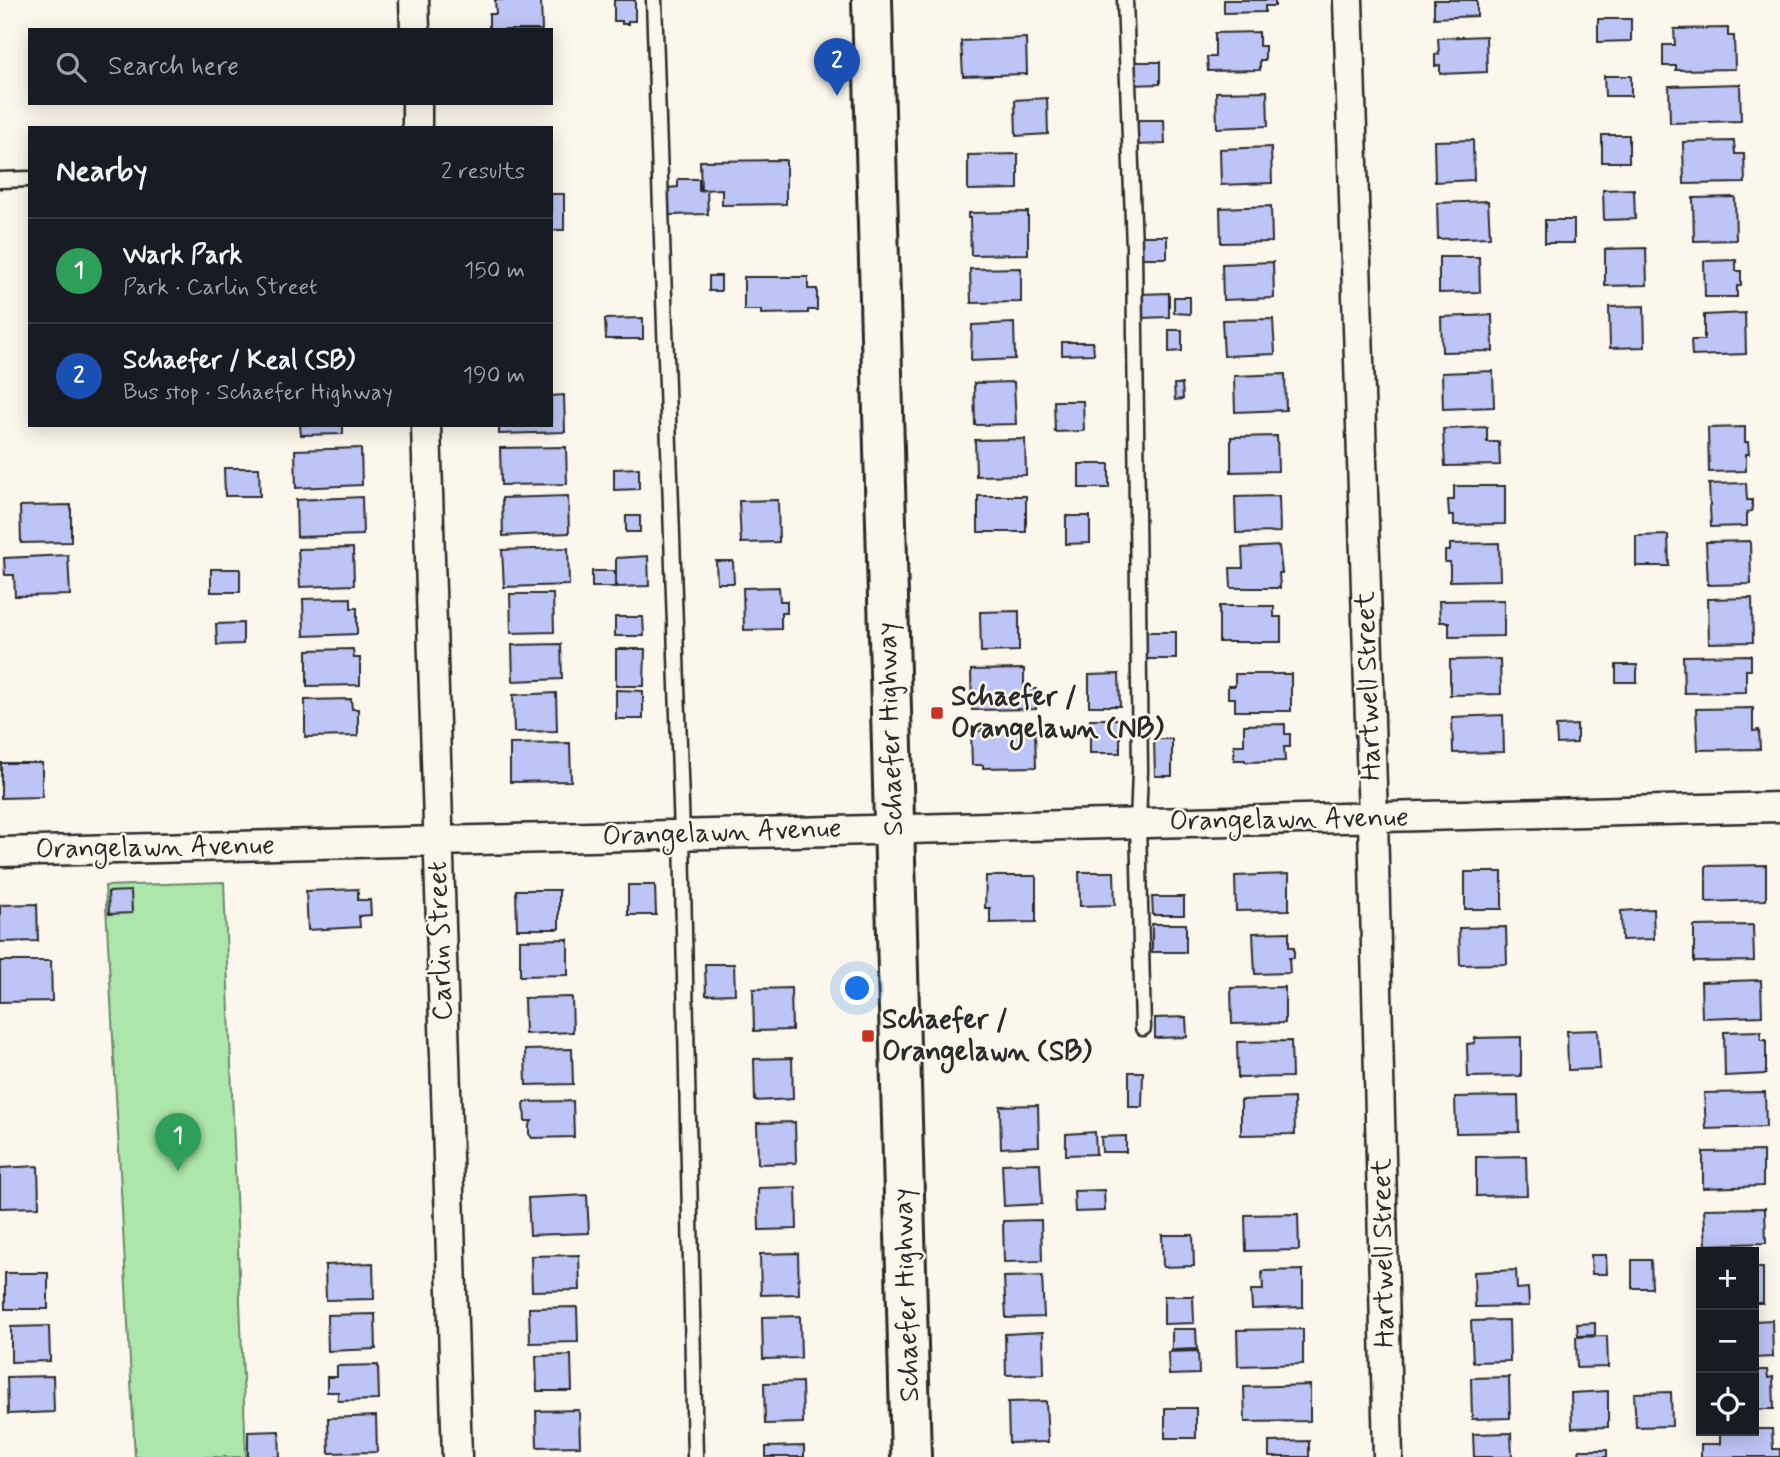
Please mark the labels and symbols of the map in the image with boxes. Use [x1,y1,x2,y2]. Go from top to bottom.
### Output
pin: 2 [814,38,860,96]
street label: Hartwell Street [1347,590,1391,781]
street label: Schaefer Highway [869,621,913,837]
place label: Schaefer / Orangelawn (NB) [951,679,1164,751]
marker: Schaefer / Orangelawn (NB) [929,705,945,721]
street label: Orangelawn Avenue [1169,799,1409,843]
street label: Orangelawn Avenue [602,810,842,858]
street label: Orangelawn Avenue [35,827,275,871]
street label: Carlin Street [420,860,462,1022]
your location [840,971,874,1005]
place label: Schaefer / Orangelawn (SB) [882,1002,1092,1074]
marker: Schaefer / Orangelawn (SB) [860,1028,876,1044]
pin: 1 [155,1113,201,1171]
street label: Hartwell Street [1364,1157,1404,1348]
street label: Schaefer Highway [885,1187,929,1403]

